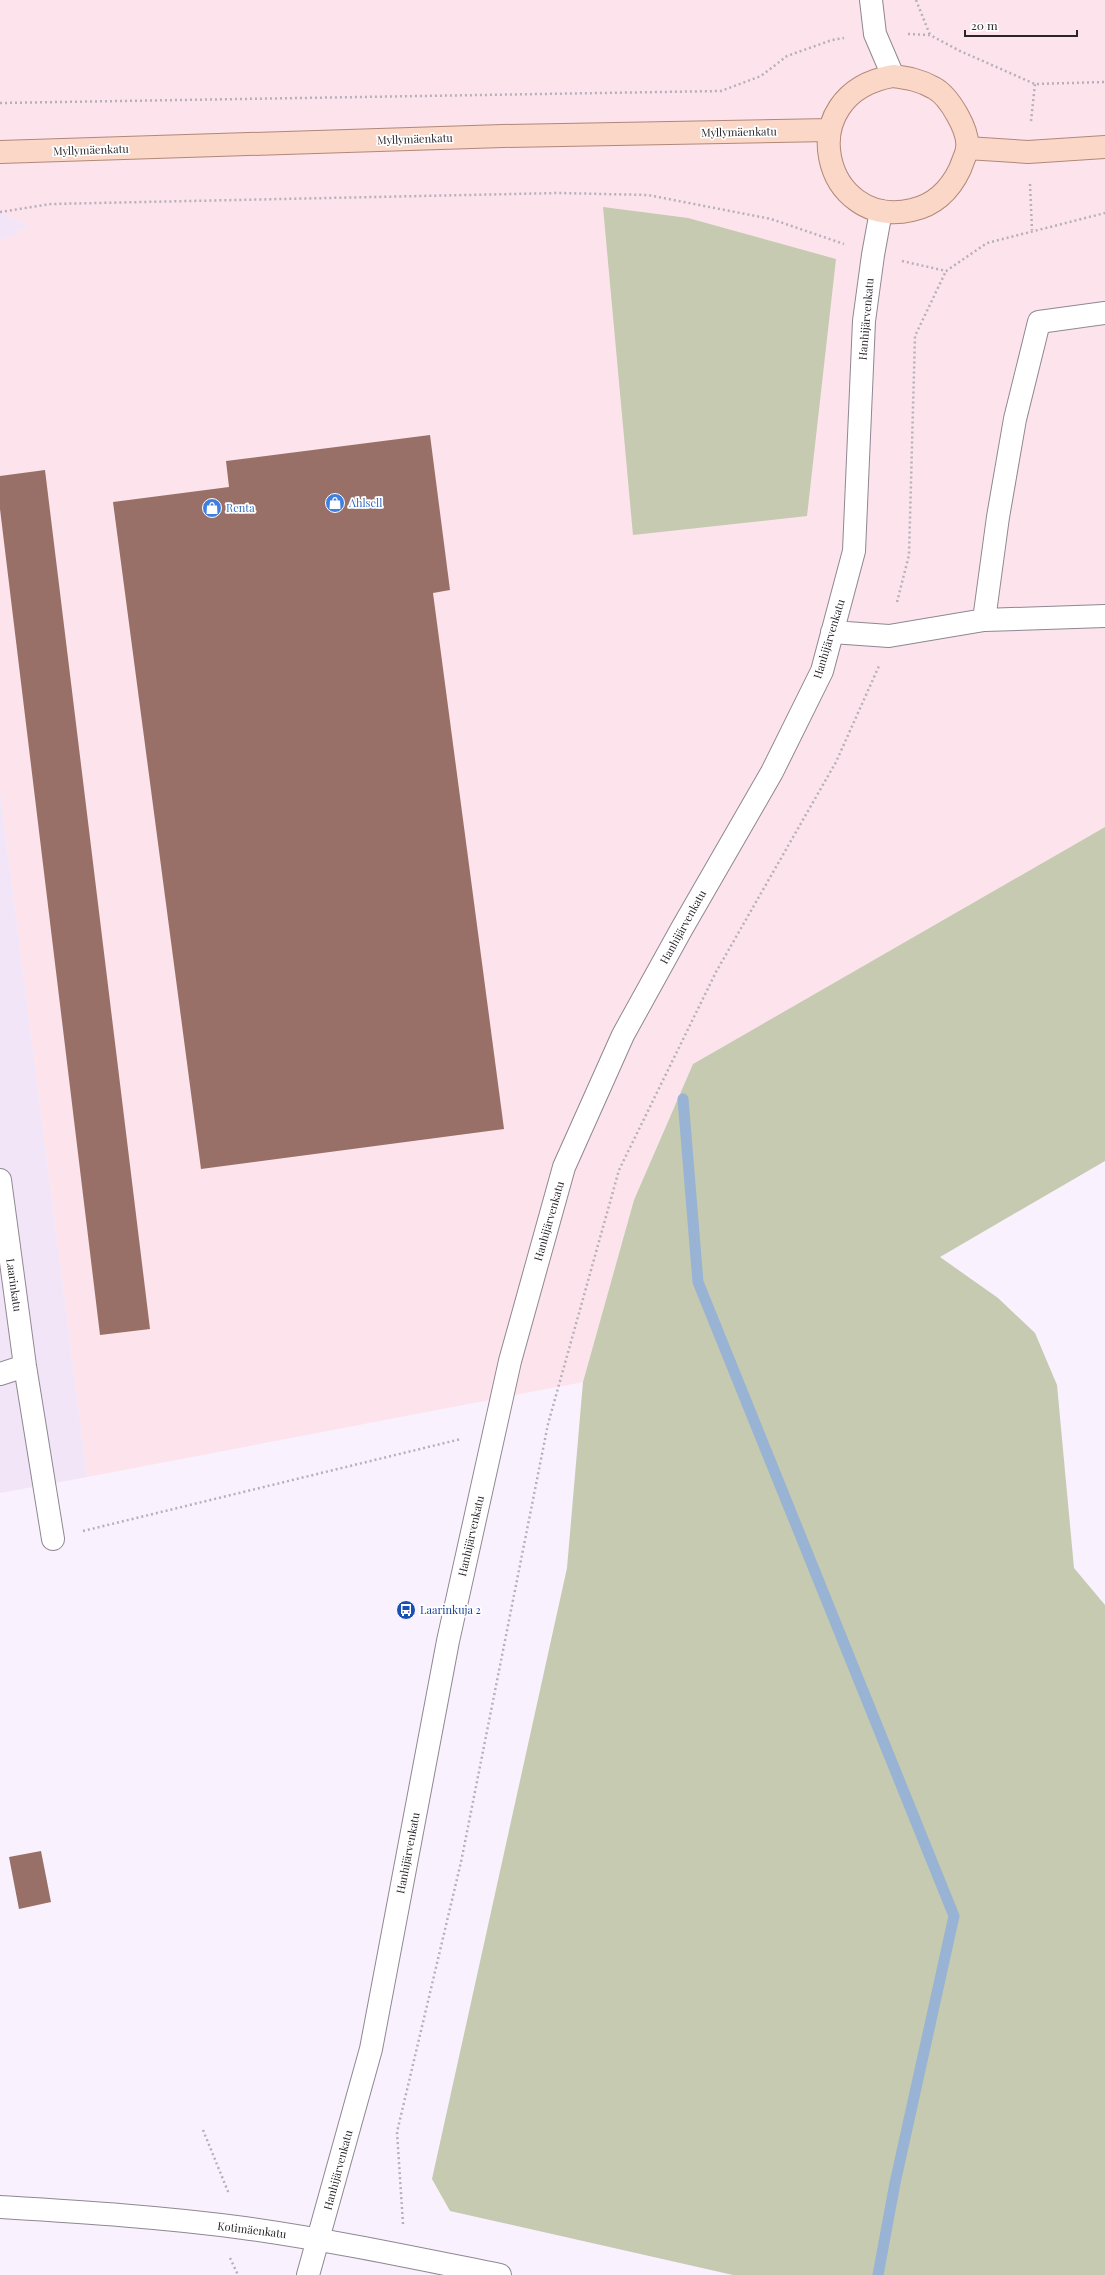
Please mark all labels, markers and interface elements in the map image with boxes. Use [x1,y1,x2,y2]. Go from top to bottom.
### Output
scale bar [965,12,1077,38]
text: 20 m [971,17,998,33]
street label: Myllymäenkatu [701,123,778,140]
street label: Myllymäenkatu [377,130,454,147]
street label: Myllymäenkatu [53,141,130,158]
street label: Hanhijärvenkatu [854,277,877,361]
shop icon: Ahlsell [324,492,346,514]
place label: Ahlsell [348,495,382,510]
shop icon: Renta [201,497,223,519]
place label: Renta [226,500,255,515]
street label: Hanhijärvenkatu [809,597,848,680]
street label: Hanhijärvenkatu [656,887,709,966]
street label: Hanhijärvenkatu [530,1179,567,1263]
street label: Laarinkatu [3,1257,26,1313]
street label: Hanhijärvenkatu [454,1493,487,1578]
bus stop icon: Laarinkuja 2 [395,1599,417,1621]
place label: Laarinkuja 2 [420,1602,481,1617]
street label: Hanhijärvenkatu [392,1810,423,1895]
street label: Hanhijärvenkatu [320,2128,356,2212]
street label: Kotimäenkatu [217,2218,288,2241]

